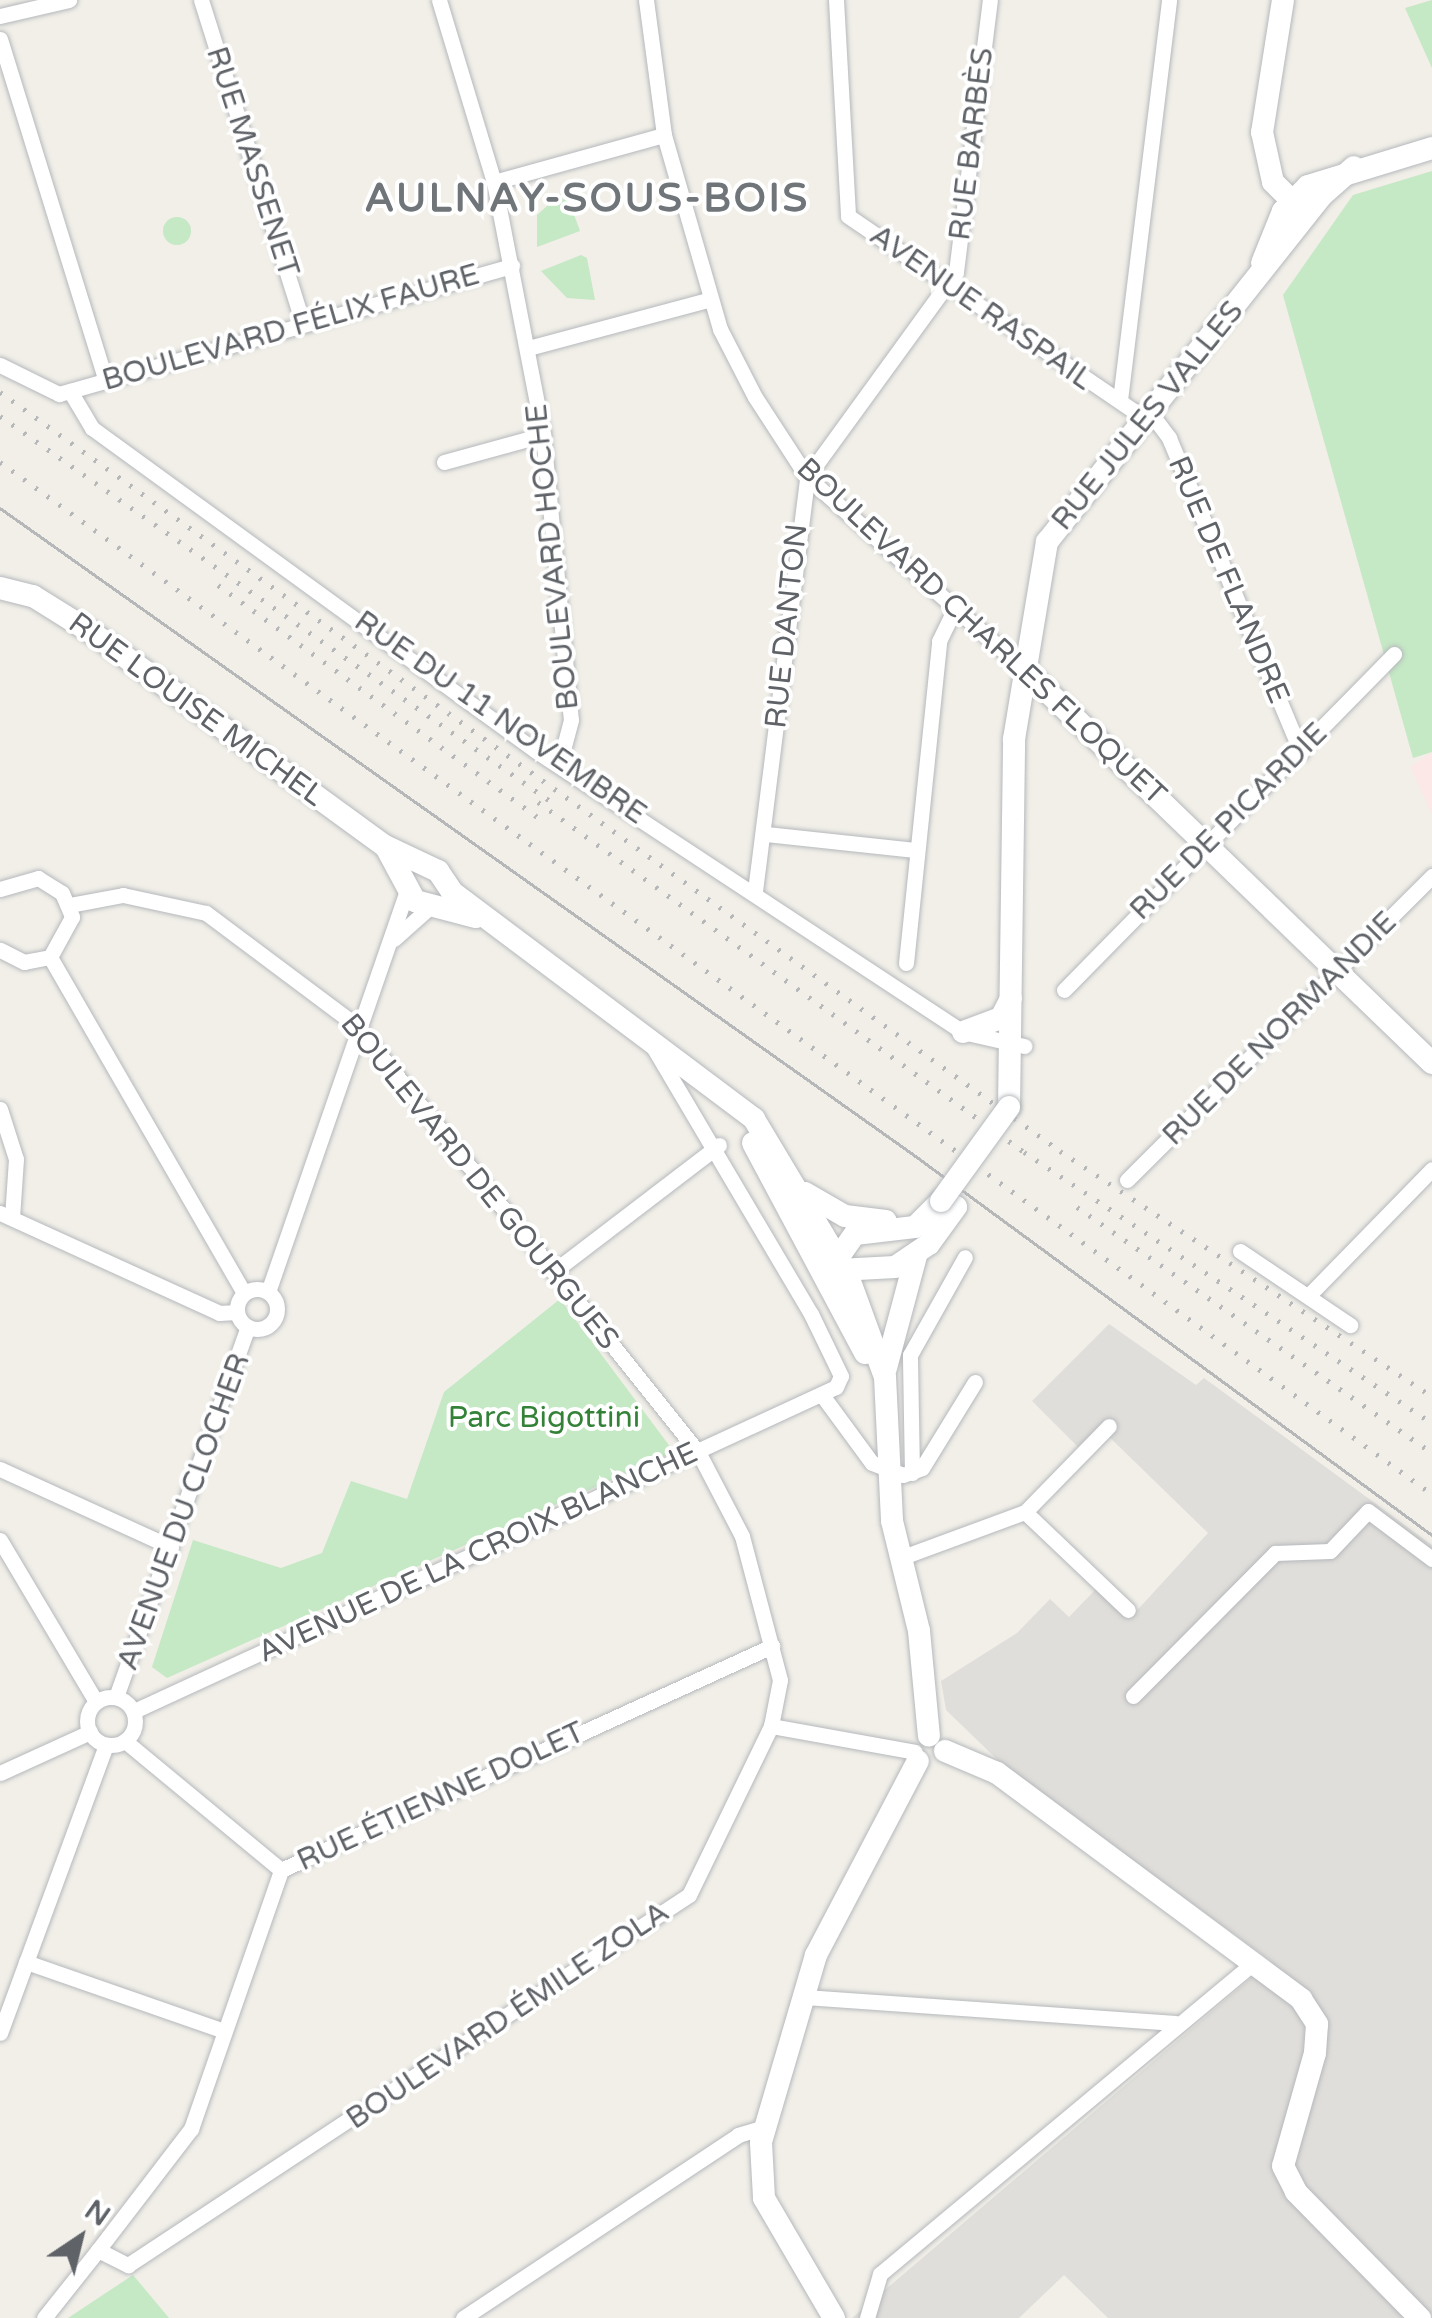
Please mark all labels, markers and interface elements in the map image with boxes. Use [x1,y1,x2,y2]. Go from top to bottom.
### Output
street label: RUE MASSENET [198,42,306,282]
street label: RUE BARBÈS [942,46,1002,242]
district label: AULNAY-SOUS-BOIS [364,174,810,222]
street label: AVENUE RASPAIL [863,218,1099,398]
street label: BOULEVARD FÉLIX FAURE [98,257,484,399]
street label: RUE JULES VALLES [1044,294,1252,538]
street label: BOULEVARD HOCHE [519,402,587,712]
street label: BOULEVARD CHARLES FLOQUET [789,451,1173,813]
street label: RUE DE FLANDRE [1160,451,1296,709]
street label: RUE DANTON [758,522,816,730]
street label: RUE DU 11 NOVEMBRE [347,603,653,833]
street label: RUE LOUISE MICHEL [61,605,331,815]
street label: RUE DE PICARDIE [1123,716,1335,928]
street label: RUE DE NORMANDIE [1156,905,1404,1153]
street label: BOULEVARD DE GOURGUES [332,1007,626,1357]
street label: AVENUE DU CLOCHER [110,1349,258,1675]
park label: Parc Bigottini [448,1400,640,1436]
street label: AVENUE DE LA CROIX BLANCHE [253,1435,703,1671]
street label: RUE ÉTIENNE DOLET [292,1715,590,1879]
street label: BOULEVARD ÉMILE ZOLA [340,1894,676,2138]
north arrow [30,2188,130,2288]
text: N [78,2193,116,2234]

